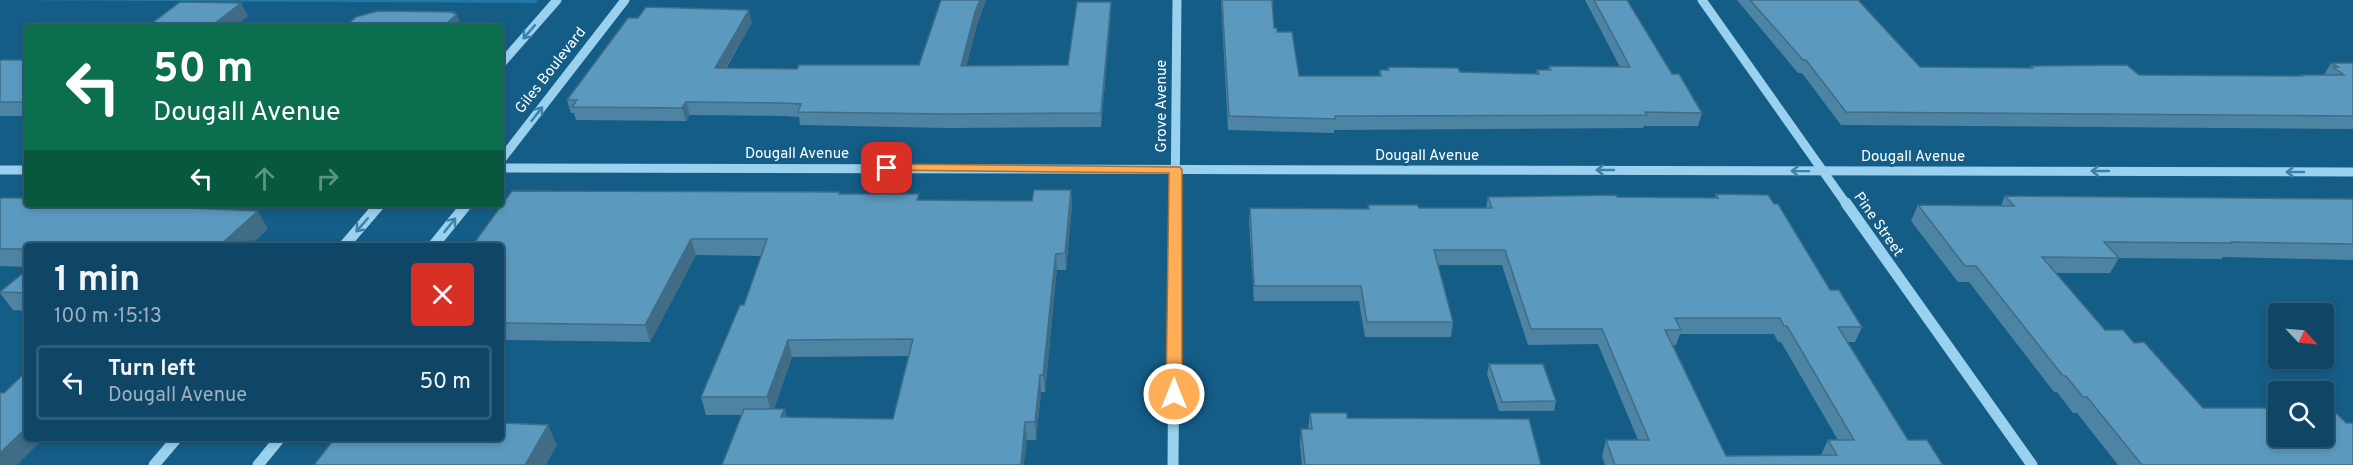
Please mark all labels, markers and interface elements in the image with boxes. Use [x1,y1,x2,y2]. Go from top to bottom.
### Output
street label: Giles Boulevard [512,24,591,118]
one-way arrow [522,24,536,39]
text: 50 m [153,44,254,97]
icon: left [54,48,132,126]
street label: Grove Avenue [1153,60,1172,152]
text: Dougall Avenue [153,96,341,130]
one-way arrow [531,106,544,122]
pin [861,142,912,193]
street label: Dougall Avenue [745,145,849,164]
street label: Dougall Avenue [1375,147,1479,166]
street label: Dougall Avenue [1861,148,1965,167]
icon: arrive [870,151,903,184]
icon: left [185,162,218,195]
icon: ahead [248,162,281,195]
icon: right [311,162,344,195]
one-way arrow [1595,164,1615,176]
one-way arrow [1790,165,1810,177]
one-way arrow [2090,165,2110,177]
one-way arrow [2285,166,2305,178]
street label: Pine Street [1849,189,1907,261]
one-way arrow [355,217,369,232]
one-way arrow [443,217,456,233]
text: 1 min [54,258,140,304]
button: close [411,263,474,326]
north arrow [2268,303,2334,369]
map controls [2268,303,2334,447]
text: 100 m · 15:13 [54,304,162,330]
text: Turn left [108,356,196,383]
position arrow [1142,362,1206,426]
icon: left [57,366,90,399]
text: 50 m [419,369,471,396]
button: search [2268,381,2334,447]
text: Dougall Avenue [108,383,247,409]

